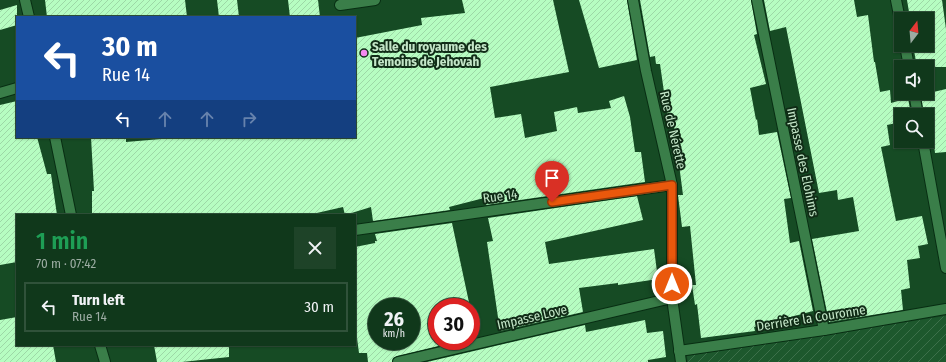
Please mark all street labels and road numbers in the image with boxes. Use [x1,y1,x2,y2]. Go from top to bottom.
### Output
street label: Rue de Nérette [657,90,689,170]
street label: Impasse des Elohims [784,106,822,218]
street label: Rue 14 [482,186,518,206]
street label: Impasse Love [496,302,568,332]
street label: Derrière la Couronne [755,302,867,334]

